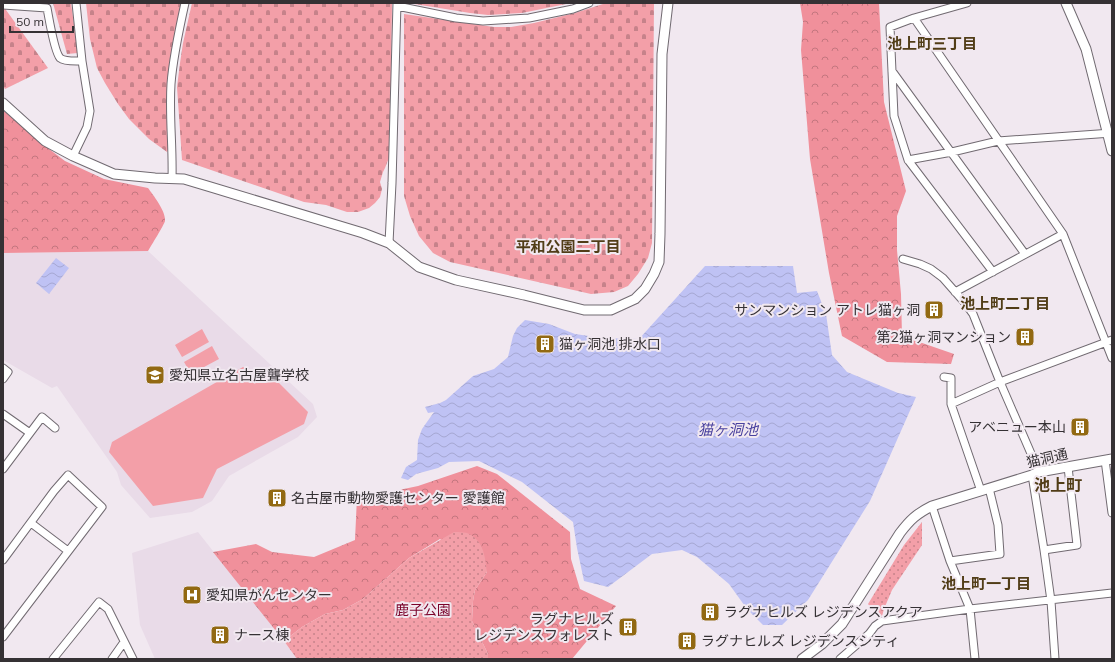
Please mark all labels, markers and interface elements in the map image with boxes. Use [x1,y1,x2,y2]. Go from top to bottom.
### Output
scale bar [10,8,73,34]
text: 50 m [16,14,44,29]
district label: 池上町三丁目 [887,34,977,53]
district label: 平和公園二丁目 [515,237,621,256]
district label: 池上町二丁目 [960,294,1050,313]
building icon: サンマンション アトレ猫ヶ洞 [923,299,945,321]
place label: サンマンション アトレ猫ヶ洞 [734,301,920,319]
building icon: 第2猫ヶ洞マンション [1014,326,1036,348]
place label: 第2猫ヶ洞マンション [877,328,1011,346]
building icon: 猫ヶ洞池 排水口 [534,333,556,355]
place label: 猫ヶ洞池 排水口 [559,335,661,353]
school or university icon: 愛知県立名古屋聾学校 [144,364,166,386]
place label: 愛知県立名古屋聾学校 [169,366,309,384]
building icon: アベニュー本山 [1069,416,1091,438]
place label: アベニュー本山 [968,418,1066,436]
water label: 猫ヶ洞池 [698,420,760,439]
street label: 猫洞通 [1025,445,1069,471]
district label: 池上町 [1034,475,1082,495]
building icon: 名古屋市動物愛護センター 愛護館 [266,487,288,509]
place label: 名古屋市動物愛護センター 愛護館 [291,489,505,507]
district label: 池上町一丁目 [941,574,1031,593]
hospital icon: 愛知県がんセンター [181,584,203,606]
place label: 愛知県がんセンター [206,586,332,604]
park label: 鹿子公園 [395,601,451,619]
building icon: ラグナヒルズ レジデンスアクア [699,601,721,623]
place label: ラグナヒルズ レジデンスアクア [724,603,923,621]
place label: ラグナヒルズ レジデンスフォレスト [474,610,614,644]
building icon: ラグナヒルズ レジデンスフォレスト [617,616,639,638]
building icon: ナース棟 [209,624,231,646]
place label: ナース棟 [234,626,289,644]
building icon: ラグナヒルズ レジデンスシティ [676,630,698,652]
place label: ラグナヒルズ レジデンスシティ [701,632,900,650]

